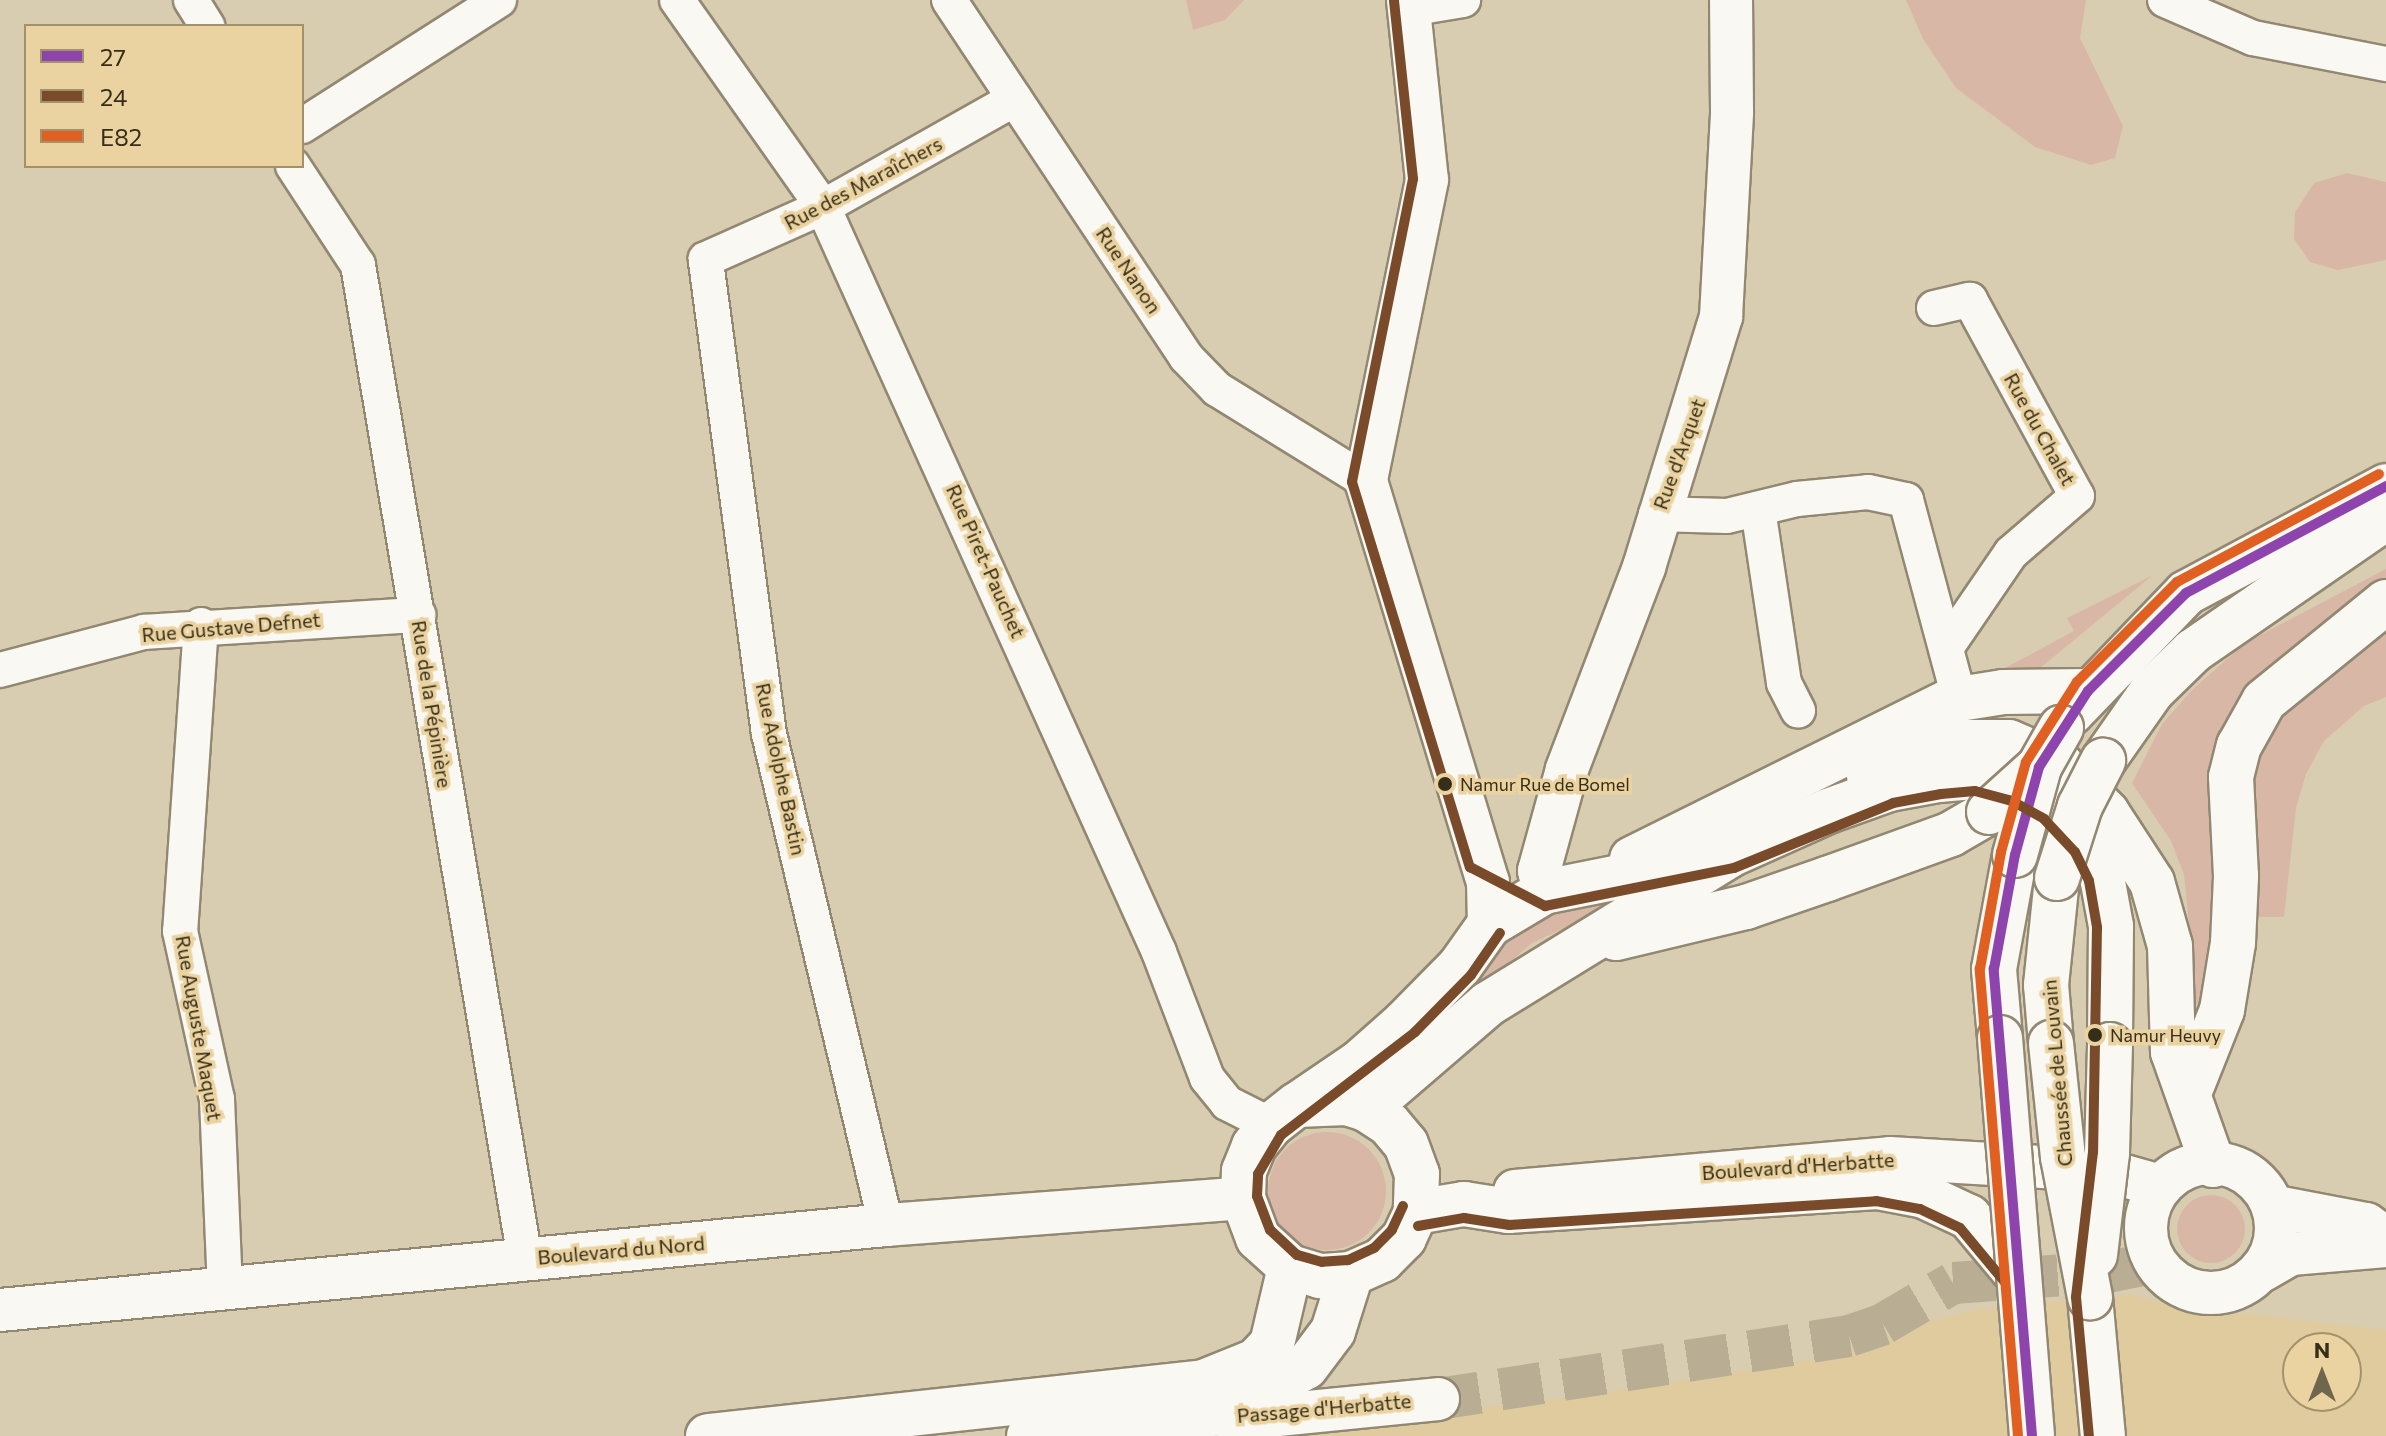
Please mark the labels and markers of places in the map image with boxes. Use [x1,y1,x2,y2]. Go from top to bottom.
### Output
place label: Namur Rue de Bomel [1460,773,1630,795]
marker: Namur Rue de Bomel [1437,776,1453,792]
place label: Namur Heuvy [2110,1024,2221,1046]
marker: Namur Heuvy [2087,1027,2103,1043]

